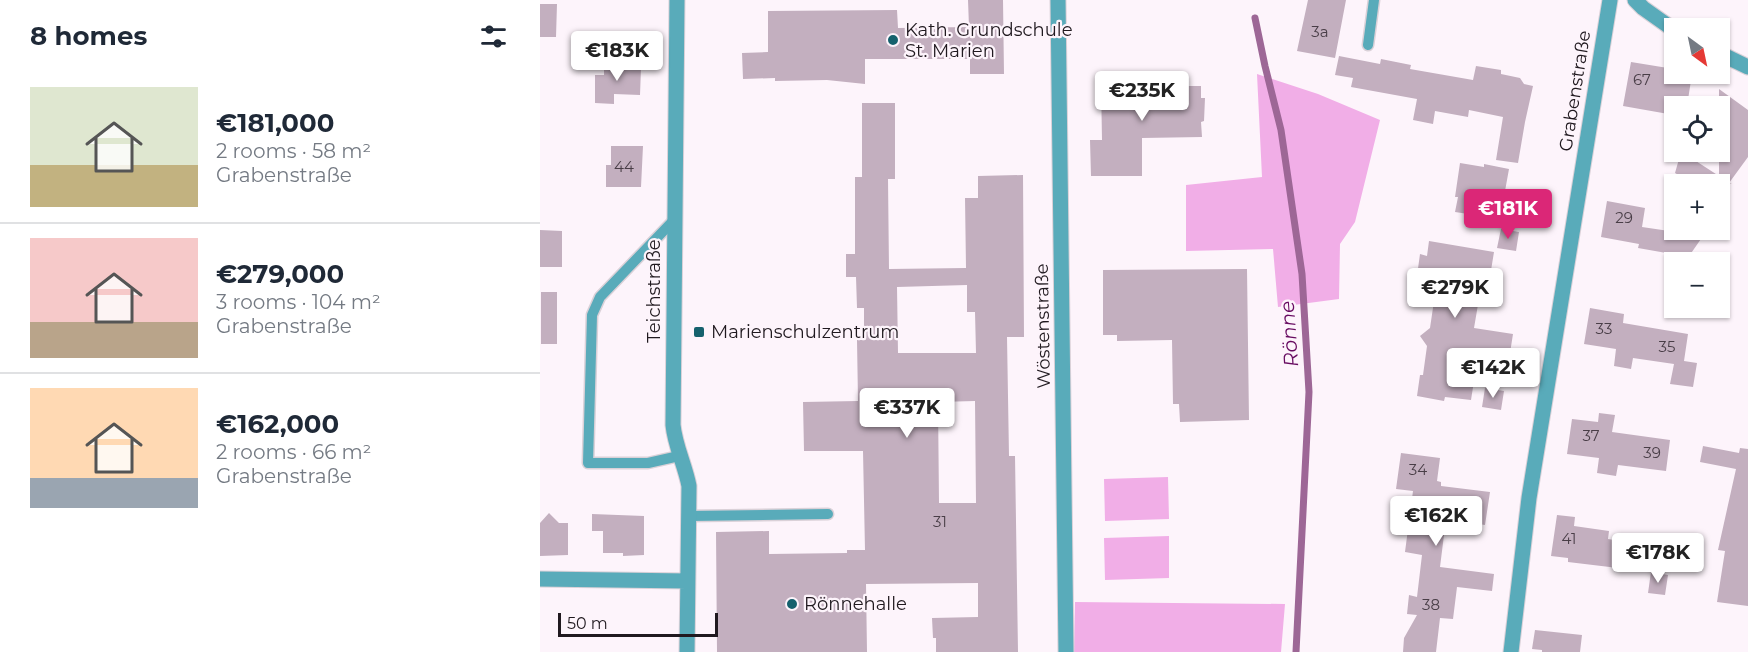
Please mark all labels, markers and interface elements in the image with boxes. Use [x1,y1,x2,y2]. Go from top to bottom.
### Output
north arrow [1664,18,1730,84]
map controls [1664,18,1730,318]
place label: Kath. Grundschule St. Marien [905,19,1073,62]
text: 8 homes [30,20,147,52]
icon: filters [477,20,510,53]
house number: 3a [1311,22,1329,41]
street label: Grabenstraße [1555,29,1595,153]
pin: €183K [575,31,659,82]
marker: Kath. Grundschule St. Marien [886,33,900,47]
text: €183K [585,38,649,62]
house number: 67 [1633,70,1651,89]
pin: €235K [1100,71,1184,122]
text: €235K [1109,78,1175,102]
button: locate [1664,96,1730,162]
text: €181,000 [216,107,334,139]
icon: home [78,111,150,183]
text: 2 rooms · 58 m² [216,139,371,163]
house number: 44 [614,157,634,176]
text: Grabenstraße [216,163,352,187]
button: + [1664,174,1730,240]
pin: €181K [1466,189,1550,240]
text: €181K [1478,196,1538,220]
house number: 29 [1615,208,1633,227]
street label: Teichstraße [643,239,665,343]
button: − [1664,252,1730,318]
text: €279,000 [216,258,344,290]
icon: home [78,262,150,334]
street label: Wöstenstraße [1031,263,1055,389]
pin: €279K [1413,268,1497,319]
text: €279K [1421,275,1489,299]
text: 3 rooms · 104 m² [216,290,381,314]
water label: Rönne [1275,300,1303,368]
text: Grabenstraße [216,314,352,338]
house number: 33 [1596,319,1612,338]
place label: Marienschulzentrum [711,321,899,343]
marker: Marienschulzentrum [692,325,706,339]
house number: 35 [1659,337,1675,356]
pin: €142K [1451,348,1535,399]
text: €142K [1461,355,1525,379]
pin: €337K [865,388,949,439]
text: €337K [874,395,940,419]
text: €162,000 [216,408,339,440]
icon: home [78,412,150,484]
house number: 37 [1582,426,1600,445]
text: 2 rooms · 66 m² [216,440,371,464]
house number: 39 [1643,443,1661,462]
house number: 34 [1409,460,1427,479]
text: Grabenstraße [216,464,352,488]
pin: €162K [1394,496,1478,547]
text: €162K [1404,503,1468,527]
house number: 31 [933,512,947,531]
house number: 41 [1562,529,1576,548]
pin: €178K [1616,533,1700,584]
text: €178K [1626,540,1690,564]
place label: Rönnehalle [804,593,907,615]
house number: 38 [1422,595,1440,614]
marker: Rönnehalle [785,597,799,611]
scale bar [558,610,718,638]
text: 50 m [567,614,608,633]

